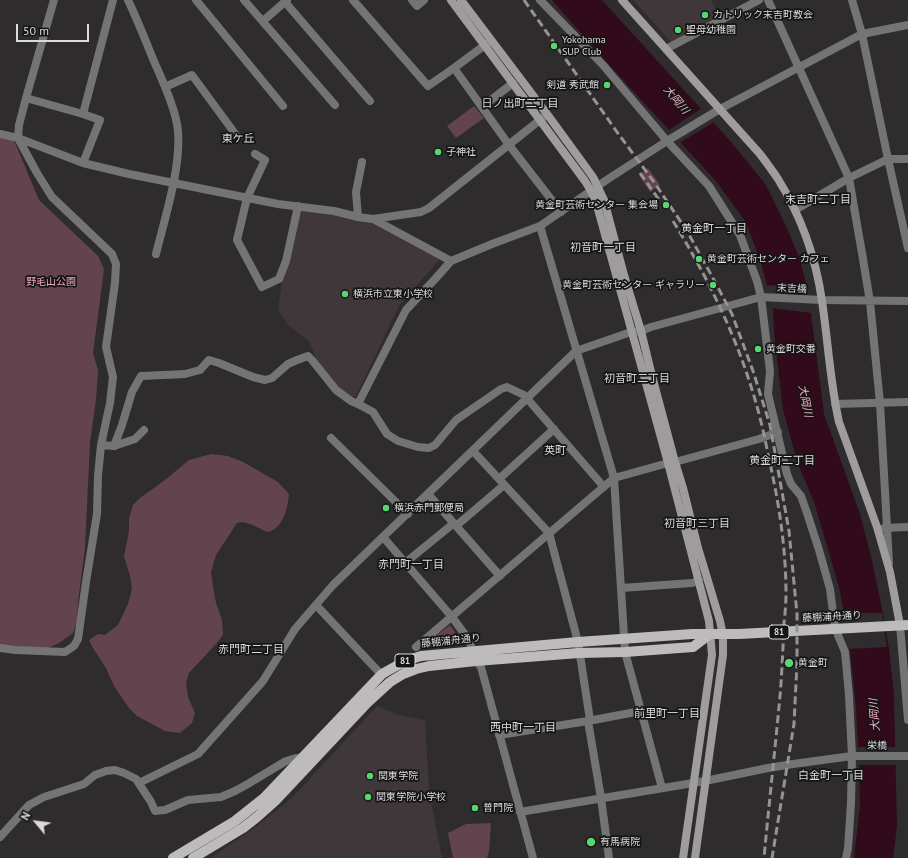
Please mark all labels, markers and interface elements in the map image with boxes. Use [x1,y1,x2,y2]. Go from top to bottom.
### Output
place label: カトリック末吉町教会 [713,9,813,21]
marker: カトリック末吉町教会 [700,10,710,20]
scale bar [18,16,91,42]
text: 50 m [23,23,49,38]
place label: 聖母幼稚園 [686,24,736,36]
marker: 聖母幼稚園 [673,25,683,35]
place label: Yokohama SUP Club [562,34,606,58]
marker: Yokohama SUP Club [549,41,559,51]
place label: 剣道 秀武館 [546,79,599,91]
marker: 剣道 秀武館 [602,80,612,90]
water label: 大岡川 [660,83,692,117]
district label: 日ノ出町二丁目 [482,97,558,111]
district label: 東ケ丘 [222,132,254,146]
place label: 子神社 [446,146,476,158]
marker: 子神社 [433,147,443,157]
district label: 末吉町二丁目 [785,193,851,207]
place label: 黄金町芸術センター 集会場 [535,199,658,211]
marker: 黄金町芸術センター 集会場 [661,200,671,210]
district label: 黄金町一丁目 [681,222,747,236]
district label: 初音町一丁目 [570,241,636,255]
place label: 黄金町芸術センター カフェ [707,253,830,265]
marker: 黄金町芸術センター カフェ [694,254,704,264]
park label: 野毛山公園 [26,276,76,288]
place label: 黄金町芸術センター ギャラリー [562,279,705,291]
marker: 黄金町芸術センター ギャラリー [708,280,718,290]
street label: 末吉橋 [777,282,807,296]
place label: 横浜市立東小学校 [353,288,433,300]
marker: 横浜市立東小学校 [340,289,350,299]
place label: 黄金町交番 [766,343,816,355]
marker: 黄金町交番 [753,344,763,354]
district label: 初音町二丁目 [604,372,670,386]
water label: 大岡川 [795,384,815,418]
district label: 英町 [544,444,566,458]
district label: 黄金町二丁目 [749,454,815,468]
place label: 横浜赤門郵便局 [394,502,464,514]
marker: 横浜赤門郵便局 [381,503,391,513]
district label: 初音町三丁目 [664,517,730,531]
district label: 赤門町一丁目 [378,558,444,572]
street label: 藤棚浦舟通り [802,609,862,625]
road number: 81 [769,625,789,639]
street label: 藤棚浦舟通り [421,632,481,650]
district label: 赤門町二丁目 [218,643,284,657]
road number: 81 [395,654,415,668]
marker: 黄金町 [783,657,795,669]
place label: 黄金町 [798,657,828,669]
water label: 大岡川 [867,698,883,732]
district label: 前里町一丁目 [634,707,700,721]
district label: 西中町一丁目 [490,721,556,735]
street label: 栄橋 [867,740,887,752]
district label: 白金町一丁目 [798,769,864,783]
place label: 関東学院 [378,770,418,782]
marker: 関東学院 [365,771,375,781]
place label: 関東学院小学校 [376,791,446,803]
marker: 関東学院小学校 [363,792,373,802]
north arrow [16,802,56,842]
place label: 普門院 [483,802,513,814]
marker: 普門院 [470,803,480,813]
text: N [18,810,33,823]
marker: 有馬病院 [585,836,597,848]
place label: 有馬病院 [600,836,640,848]

